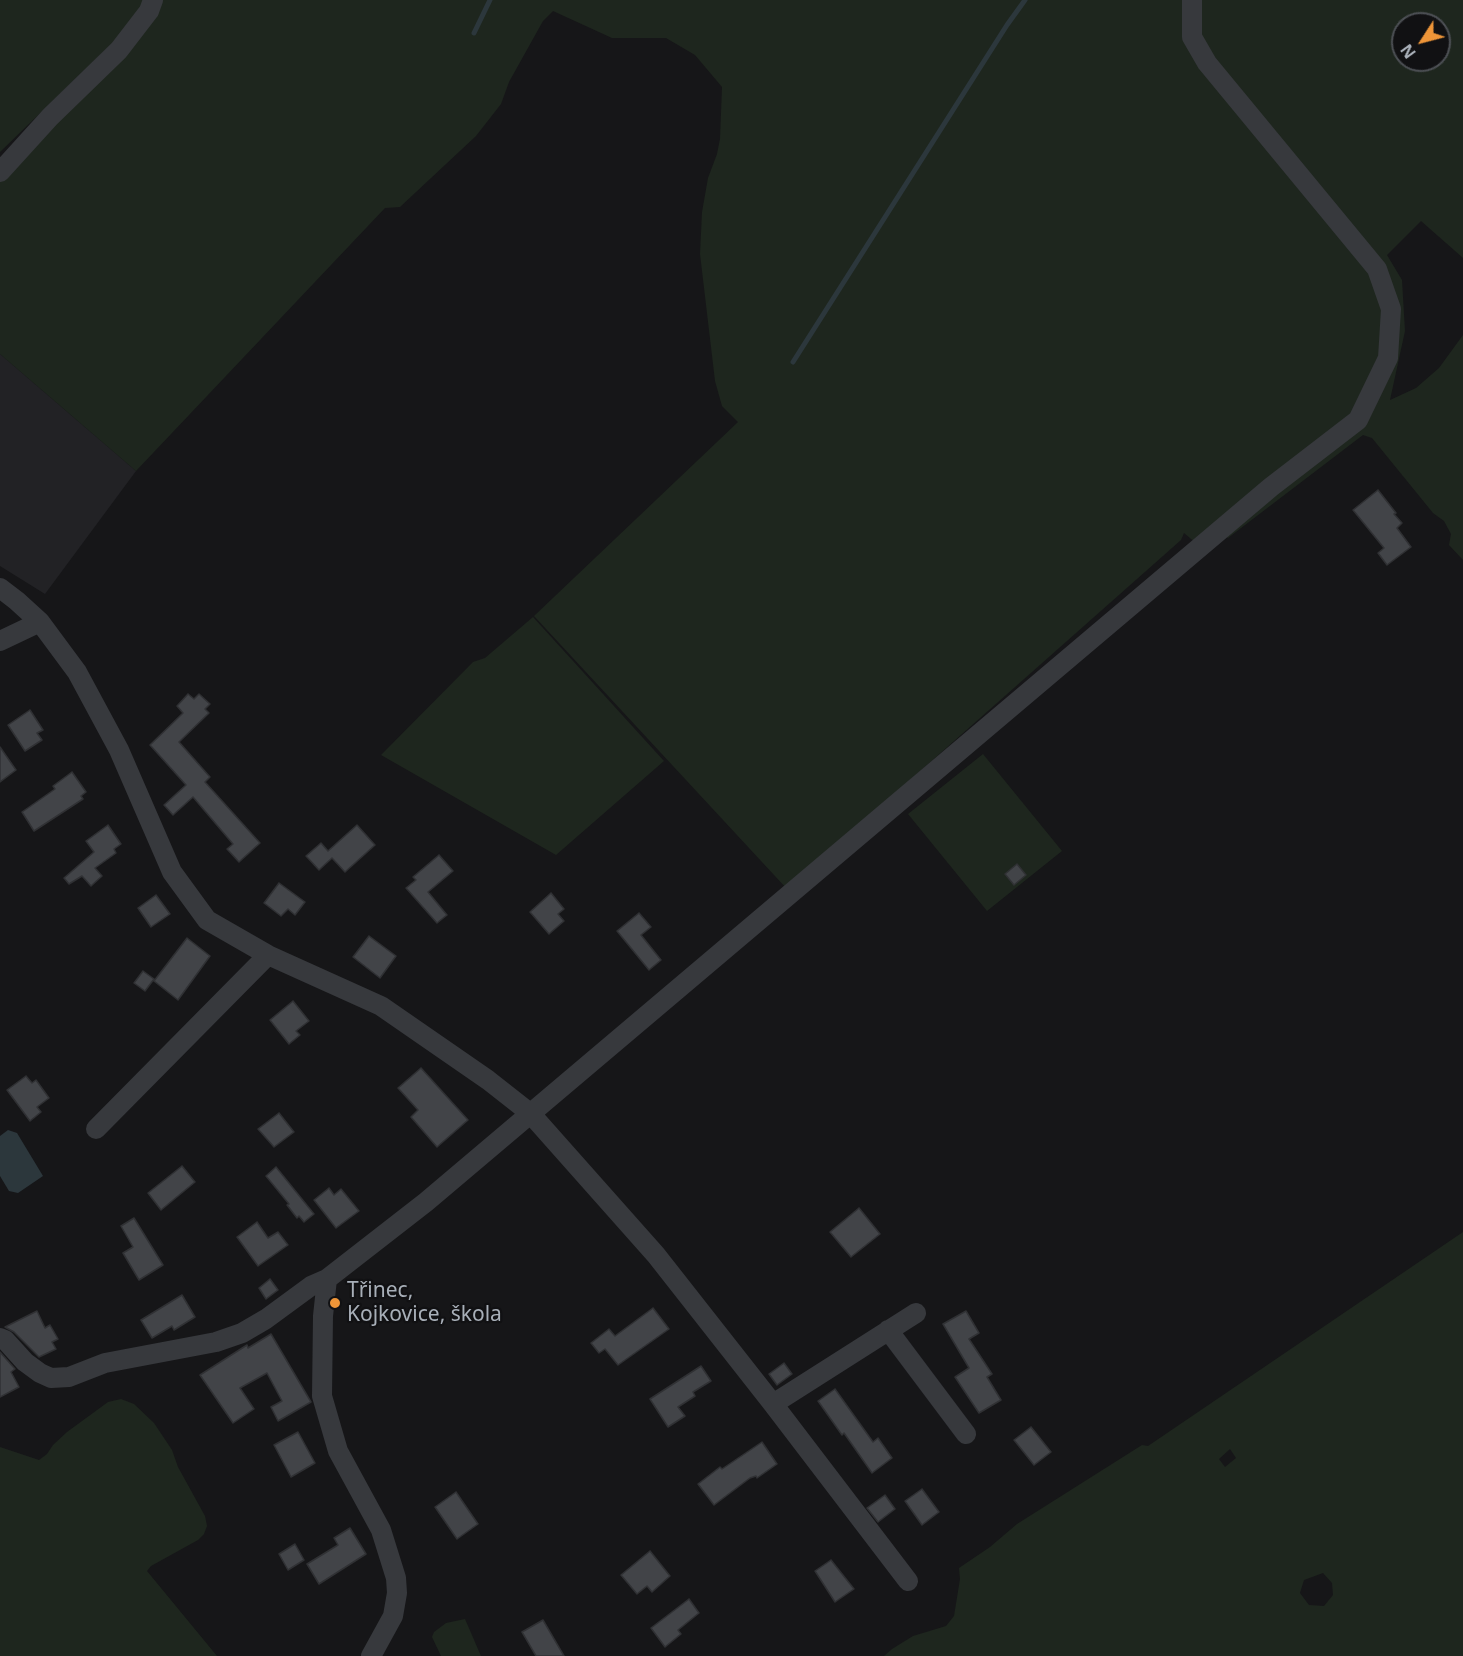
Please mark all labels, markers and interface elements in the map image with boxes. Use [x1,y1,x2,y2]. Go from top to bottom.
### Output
north arrow [1391,12,1451,72]
text: N [1395,40,1421,63]
place label: Třinec, Kojkovice, škola [347,1278,502,1328]
marker: Třinec, Kojkovice, škola [328,1296,342,1310]

